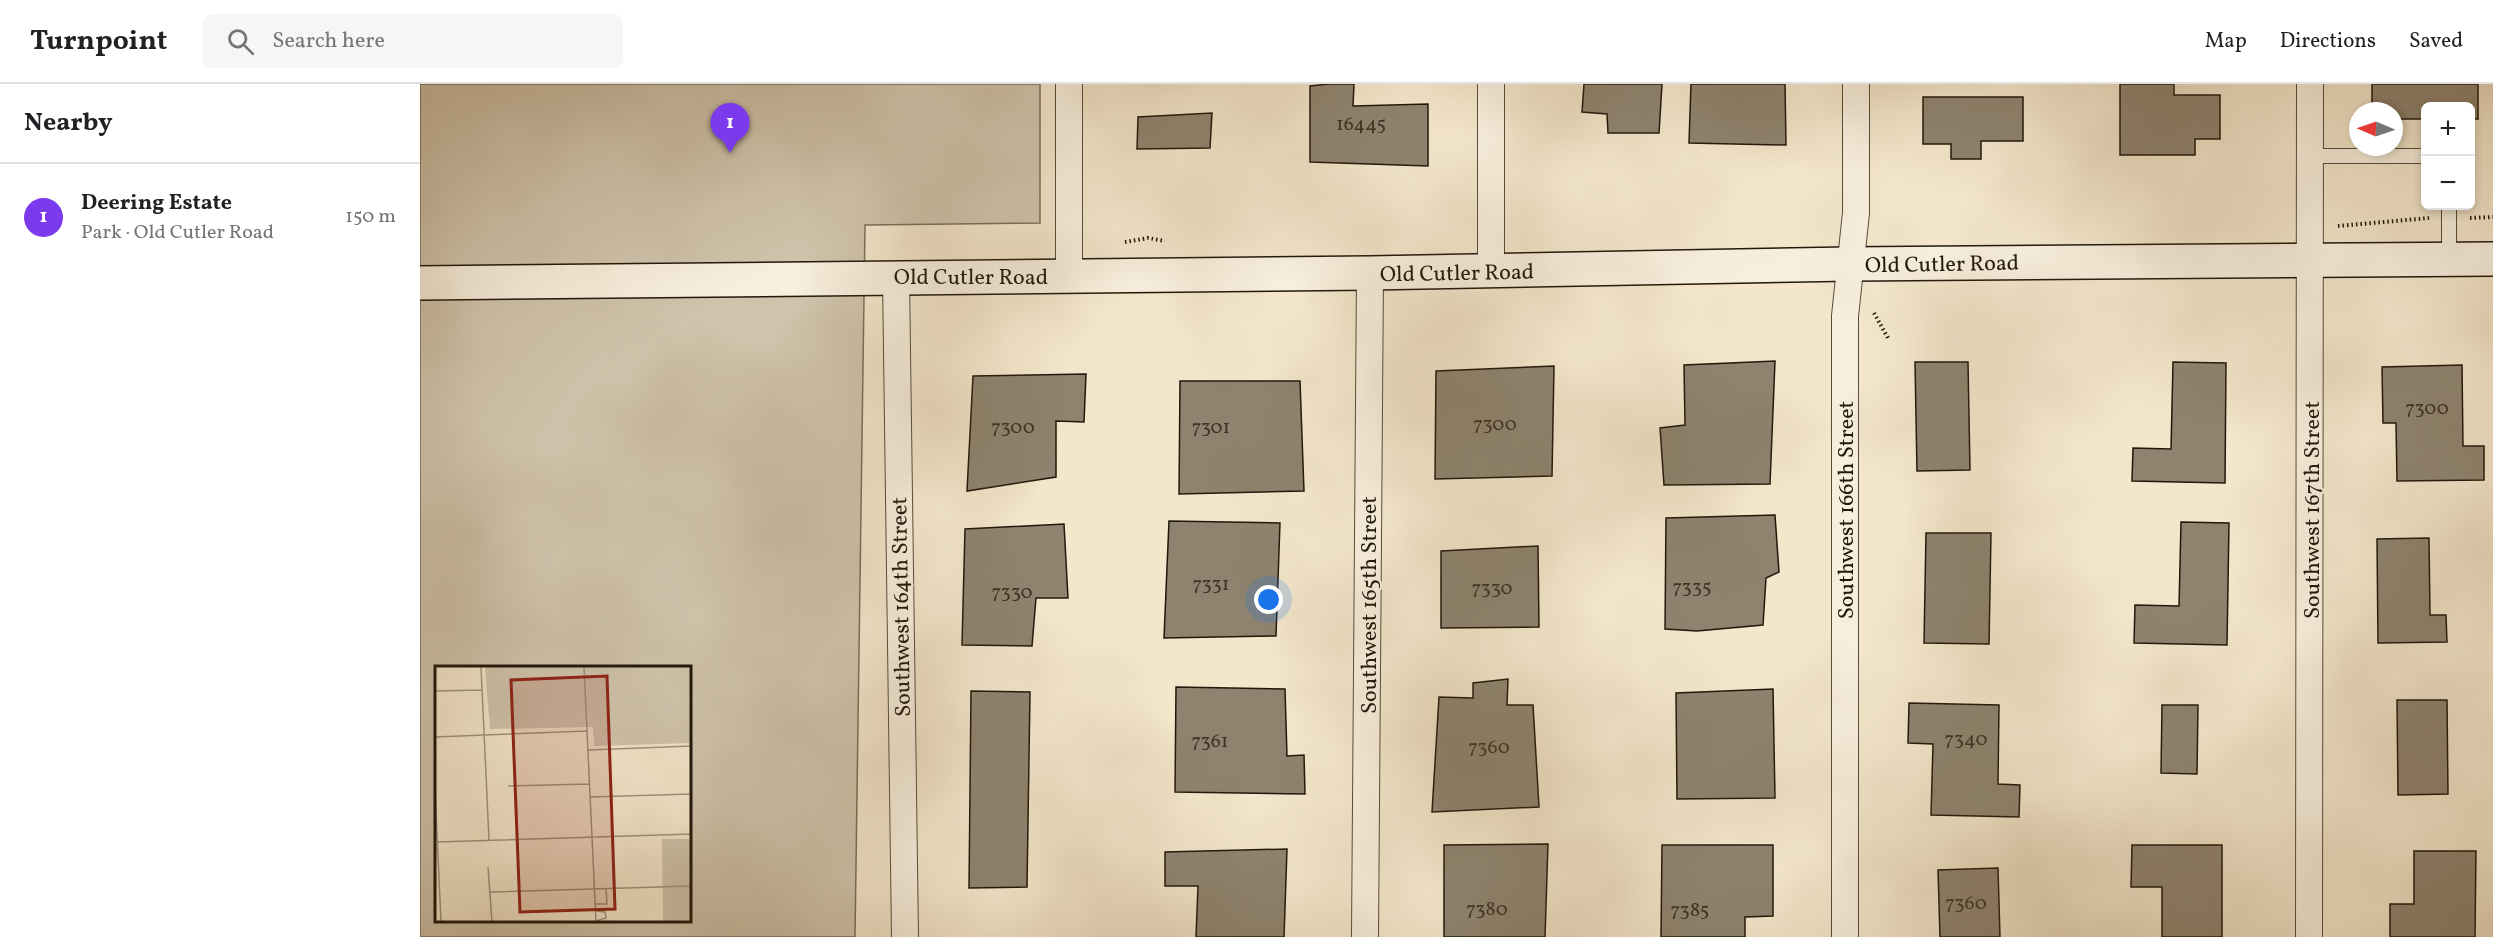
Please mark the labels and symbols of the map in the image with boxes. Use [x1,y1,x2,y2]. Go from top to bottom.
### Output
north arrow [2349,102,2403,156]
pin: 1 [710,104,750,153]
house number: 16445 [1336,111,1386,139]
street label: Old Cutler Road [1865,249,2019,282]
street label: Old Cutler Road [1380,258,1534,291]
street label: Old Cutler Road [894,263,1048,294]
house number: 7300 [2405,395,2449,423]
street label: Southwest 166th Street [1832,400,1863,619]
street label: Southwest 167th Street [2298,401,2329,619]
house number: 7300 [1473,411,1517,439]
house number: 7300 [991,414,1035,442]
house number: 7301 [1192,414,1230,442]
street label: Southwest 164th Street [885,496,920,717]
street label: Southwest 165th Street [1355,496,1386,714]
house number: 7331 [1192,571,1230,599]
house number: 7335 [1672,574,1712,602]
house number: 7330 [1471,575,1513,603]
house number: 7330 [991,579,1033,607]
your location [1254,585,1283,614]
inset map [435,666,692,922]
house number: 7340 [1945,726,1987,754]
house number: 7361 [1191,728,1229,756]
house number: 7360 [1468,734,1510,762]
house number: 7360 [1945,890,1987,918]
house number: 7380 [1466,896,1508,924]
house number: 7385 [1671,897,1709,925]

